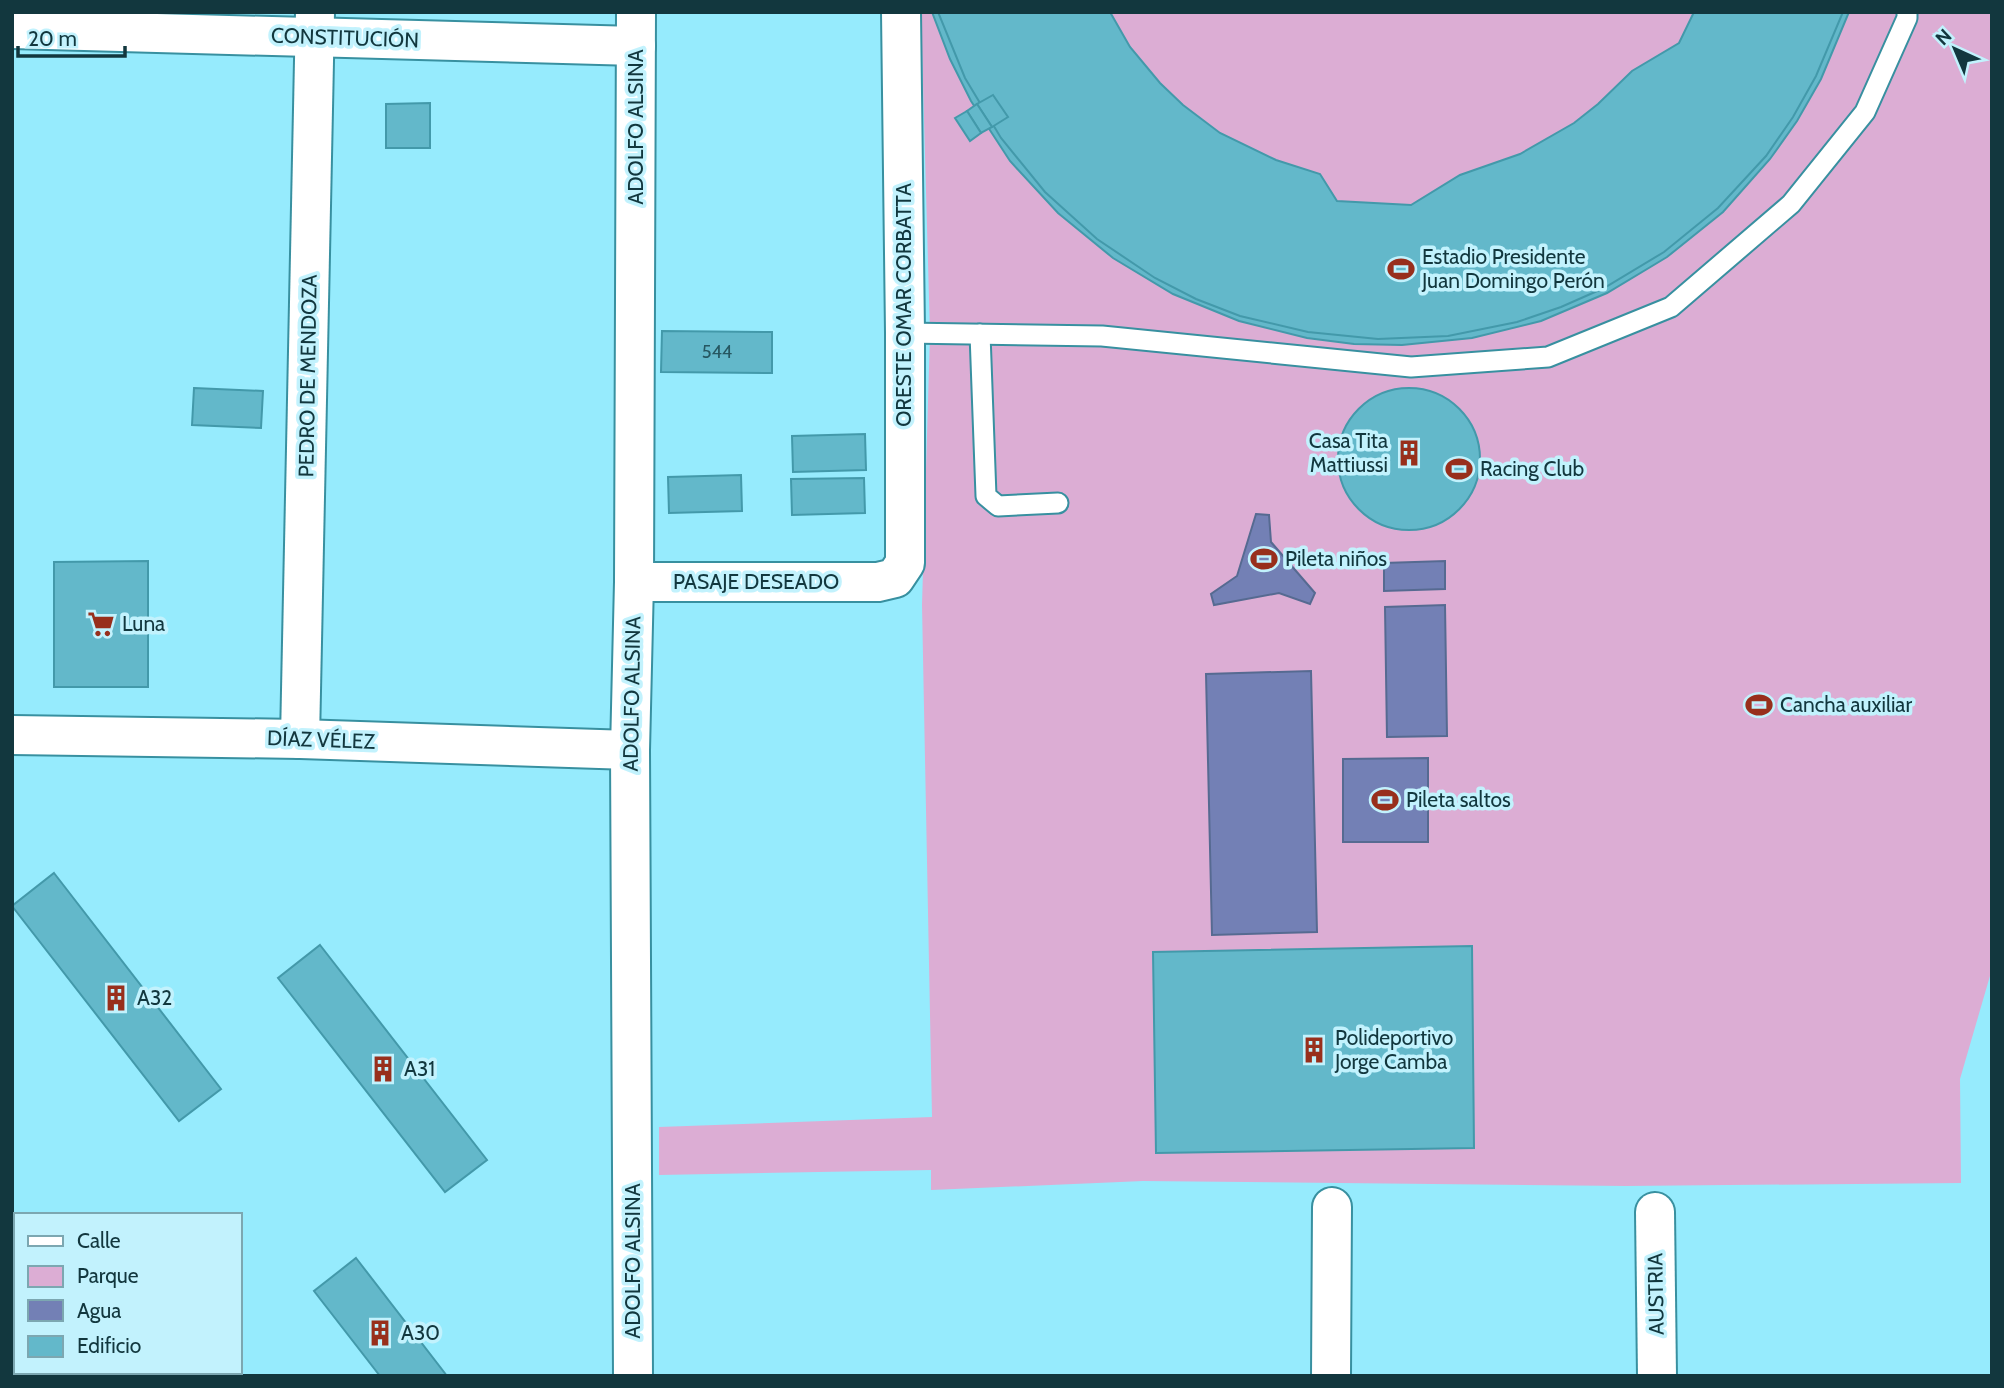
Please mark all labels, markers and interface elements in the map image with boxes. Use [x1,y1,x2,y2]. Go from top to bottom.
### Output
scale bar [18,14,124,58]
north arrow [1920,14,1990,84]
street label: CONSTITUCIÓN [271,22,419,53]
text: N [1931,24,1956,50]
text: 20 m [28,26,77,51]
street label: ADOLFO ALSINA [623,49,648,205]
street label: ORESTE OMAR CORBATTA [891,183,916,427]
place label: Estadio Presidente Juan Domingo Perón [1421,244,1605,293]
sports icon: Estadio Presidente Juan Domingo Perón [1386,254,1416,284]
street label: PEDRO DE MENDOZA [293,274,322,478]
house number: 544 [702,341,732,363]
place label: Casa Tita Mattiussi [1309,428,1388,477]
building icon: Casa Tita Mattiussi [1394,438,1424,468]
sports icon: Racing Club [1444,454,1474,484]
place label: Racing Club [1480,456,1584,481]
sports icon: Pileta niños [1249,544,1279,574]
place label: Pileta niños [1285,546,1387,571]
street label: PASAJE DESEADO [673,569,839,594]
supermarket icon: Luna [86,609,116,639]
place label: Luna [122,611,165,636]
street label: ADOLFO ALSINA [618,616,645,772]
sports icon: Cancha auxiliar [1744,690,1774,720]
place label: Cancha auxiliar [1780,692,1912,717]
street label: DÍAZ VÉLEZ [267,725,376,754]
sports icon: Pileta saltos [1370,785,1400,815]
place label: Pileta saltos [1406,787,1511,812]
building icon: A32 [101,983,131,1013]
place label: A32 [137,985,172,1010]
place label: Polideportivo Jorge Camba [1334,1025,1453,1074]
building icon: Polideportivo Jorge Camba [1299,1035,1329,1065]
building icon: A31 [368,1054,398,1084]
place label: A31 [404,1056,435,1081]
street label: ADOLFO ALSINA [620,1183,645,1339]
legend [14,1213,242,1374]
text: Calle [77,1228,121,1253]
street label: AUSTRIA [1642,1253,1669,1335]
text: Parque [77,1263,139,1288]
text: Agua [77,1298,121,1323]
building icon: A30 [365,1318,395,1348]
place label: A30 [401,1320,440,1345]
text: Edificio [77,1333,141,1358]

